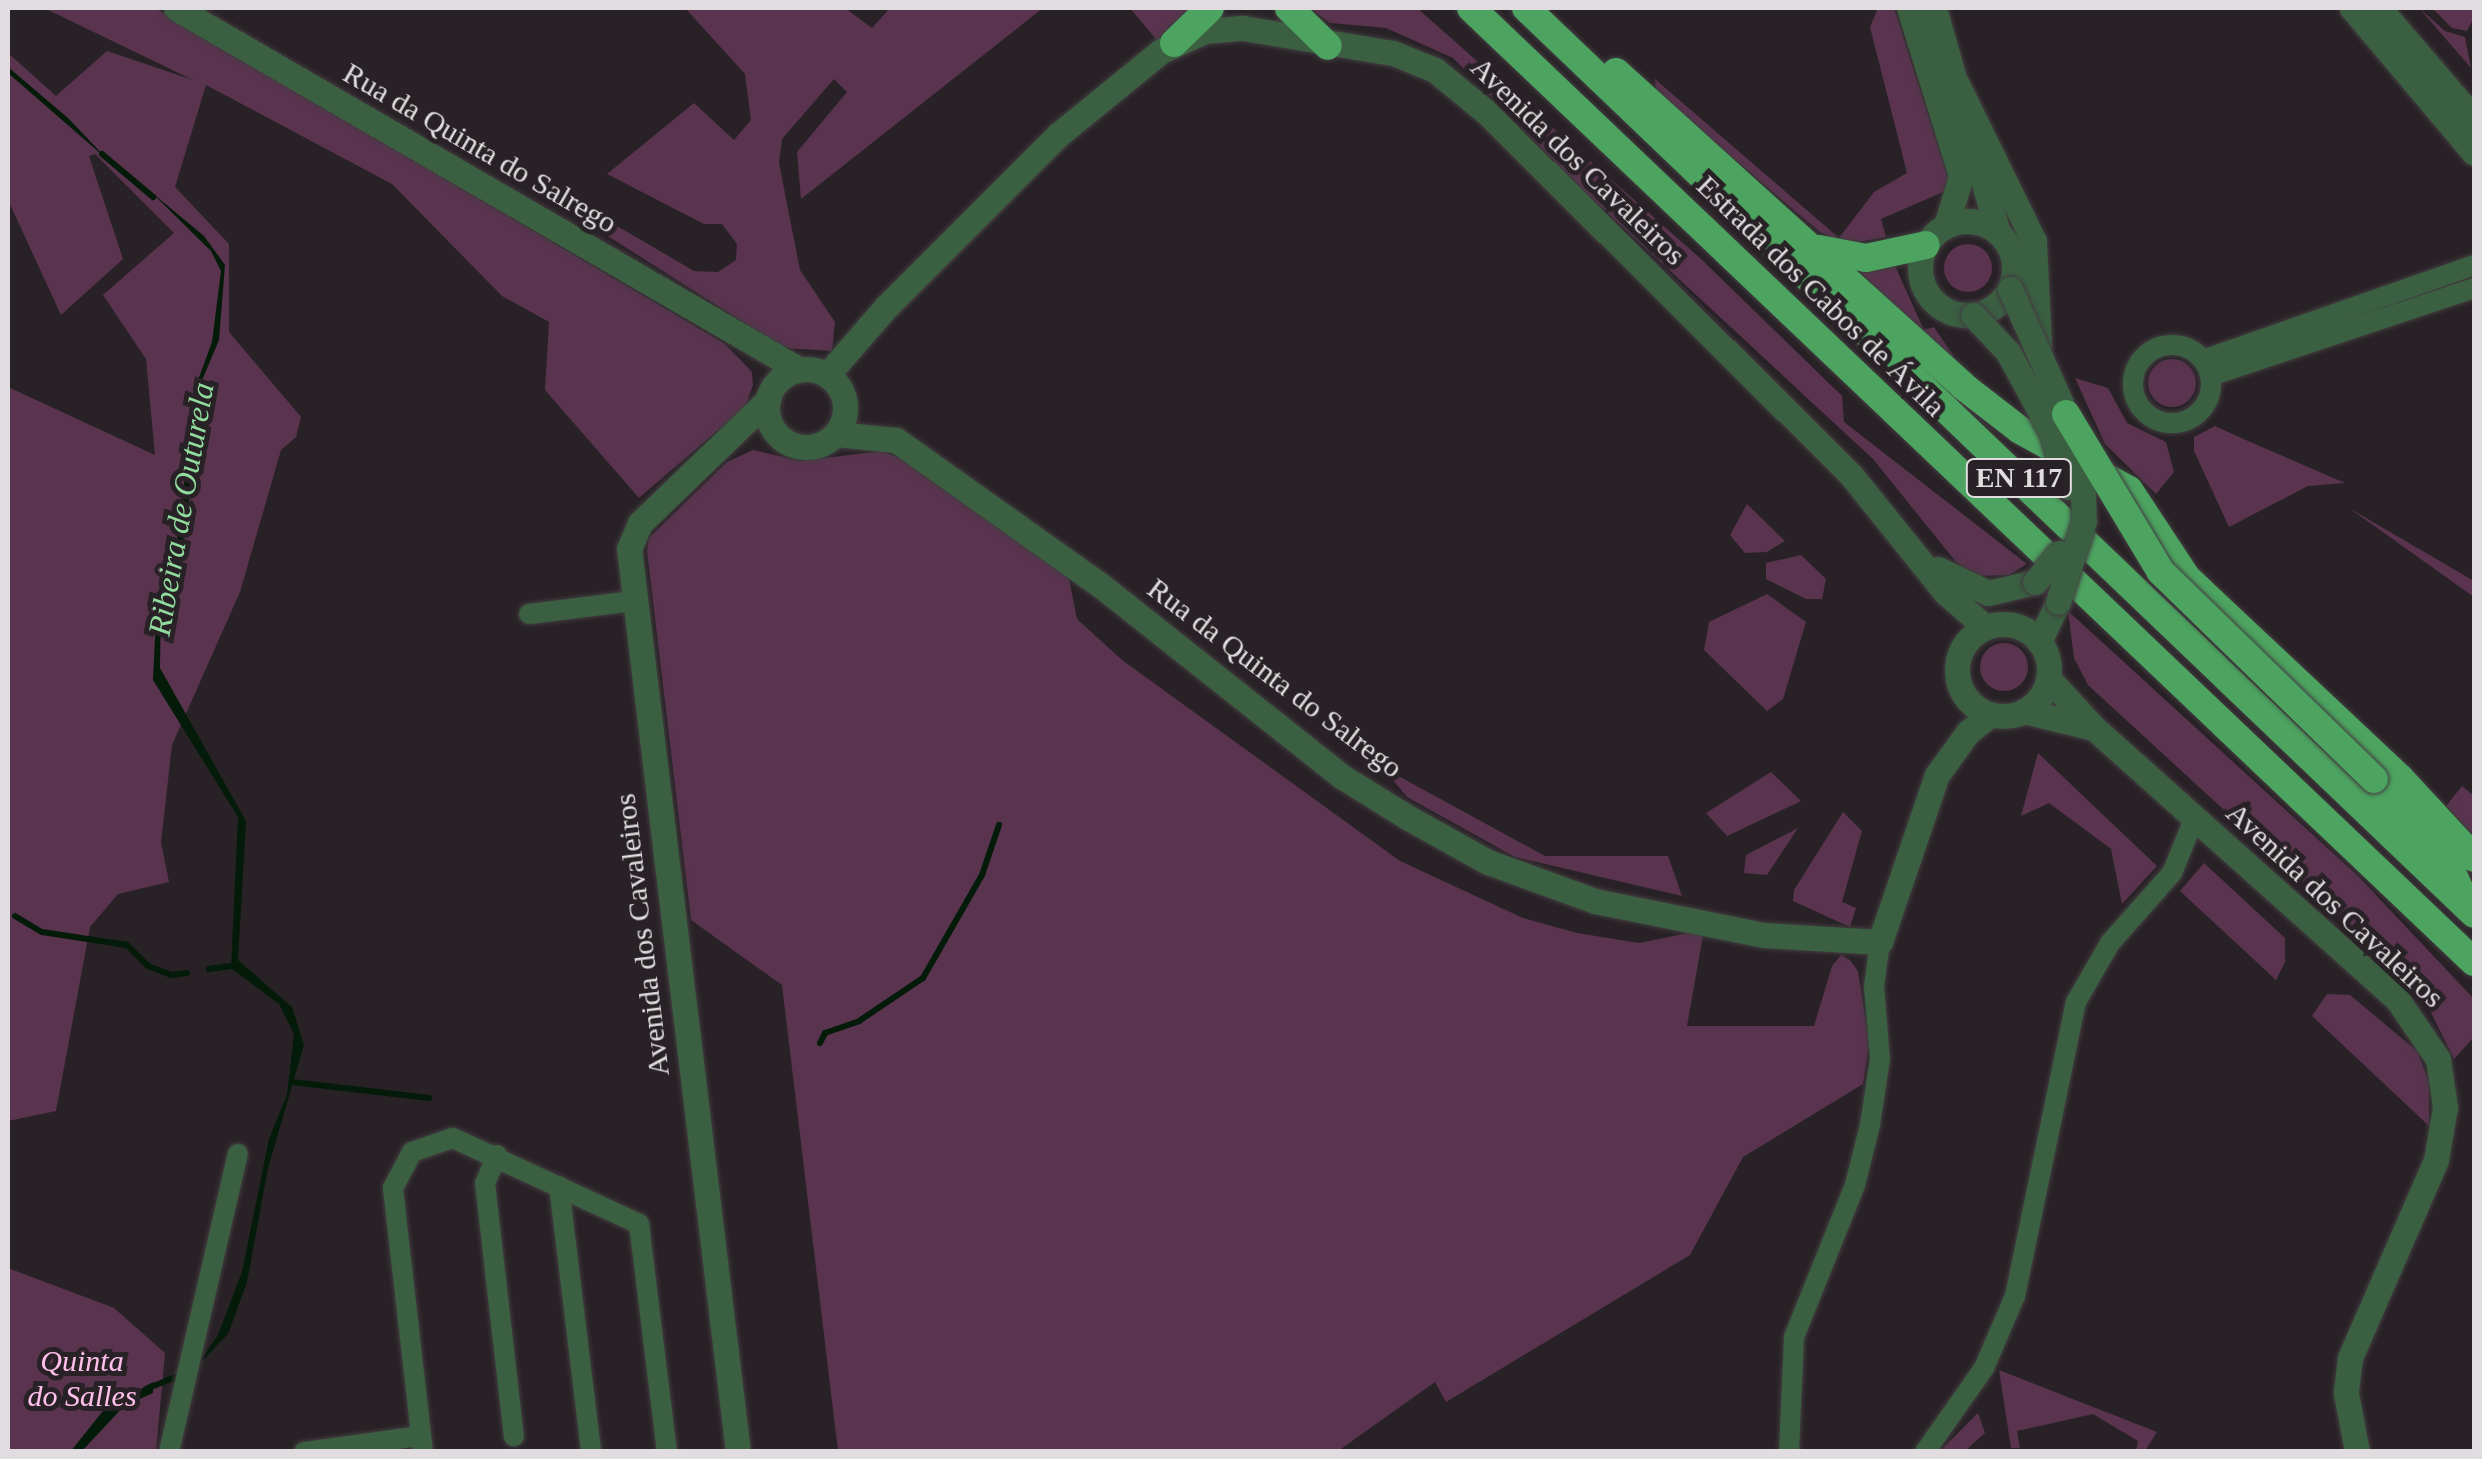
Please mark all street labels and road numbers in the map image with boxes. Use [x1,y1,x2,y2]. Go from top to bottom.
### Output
street label: Avenida dos Cavaleiros [1463,49,1693,273]
street label: Rua da Quinta do Salrego [337,55,623,241]
street label: Estrada dos Cabos de Ávila [1689,168,1953,424]
road number: EN 117 [1964,455,2074,501]
street label: Rua da Quinta do Salrego [1140,570,1410,786]
street label: Avenida dos Cavaleiros [607,792,677,1078]
street label: Avenida dos Cavaleiros [2219,795,2451,1015]

